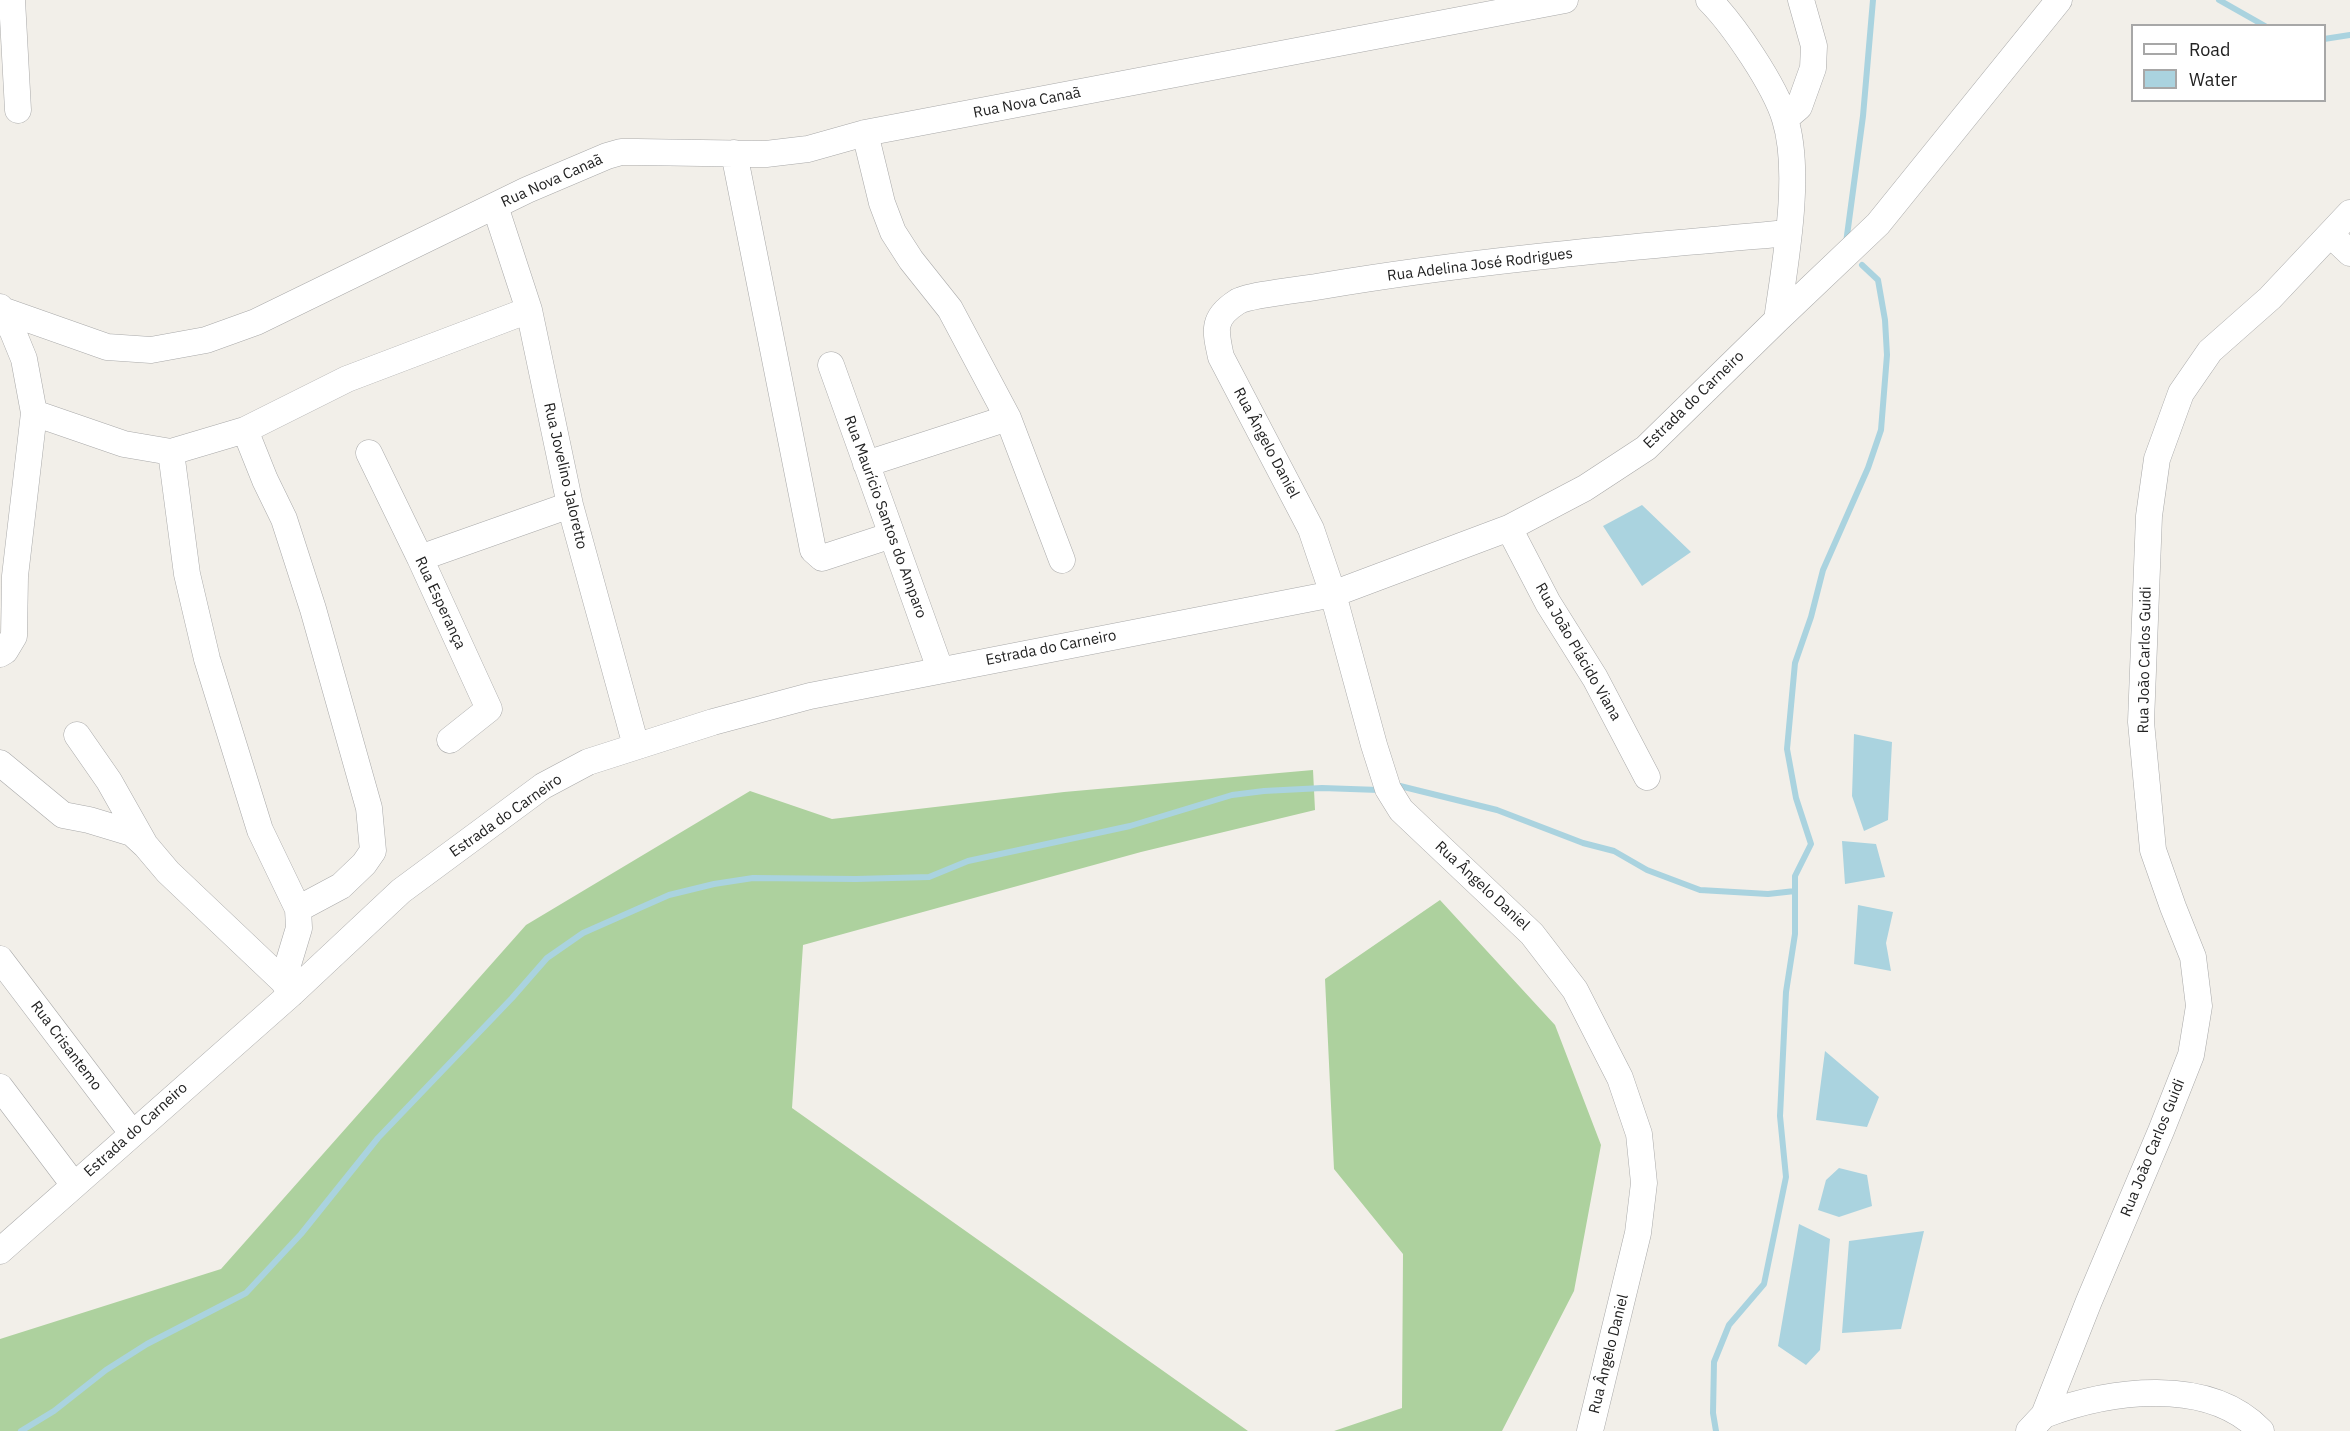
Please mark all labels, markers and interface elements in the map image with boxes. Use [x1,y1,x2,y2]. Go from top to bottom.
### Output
legend [2131,24,2326,102]
text: Road [2189,38,2230,61]
text: Water [2189,68,2237,91]
street label: Rua Nova Canaã [972,84,1082,122]
street label: Rua Nova Canaã [498,151,606,211]
street label: Rua Adelina José Rodrigues [1386,245,1574,285]
street label: Estrada do Carneiro [1640,347,1748,453]
street label: Rua Ângelo Daniel [1229,385,1303,501]
street label: Rua Jovelino Jaloretto [539,401,591,551]
street label: Rua Maurício Santos do Amparo [840,413,930,621]
street label: Rua Esperança [411,554,469,652]
street label: Rua João Plácido Viana [1531,580,1625,724]
street label: Rua João Carlos Guidi [2135,586,2155,734]
street label: Estrada do Carneiro [984,627,1118,669]
street label: Estrada do Carneiro [446,771,566,861]
street label: Rua Ângelo Daniel [1431,838,1533,934]
street label: Rua Crisantemo [27,998,105,1094]
street label: Rua João Carlos Guidi [2117,1076,2189,1220]
street label: Estrada do Carneiro [81,1079,191,1181]
street label: Rua Ângelo Daniel [1585,1292,1633,1416]

